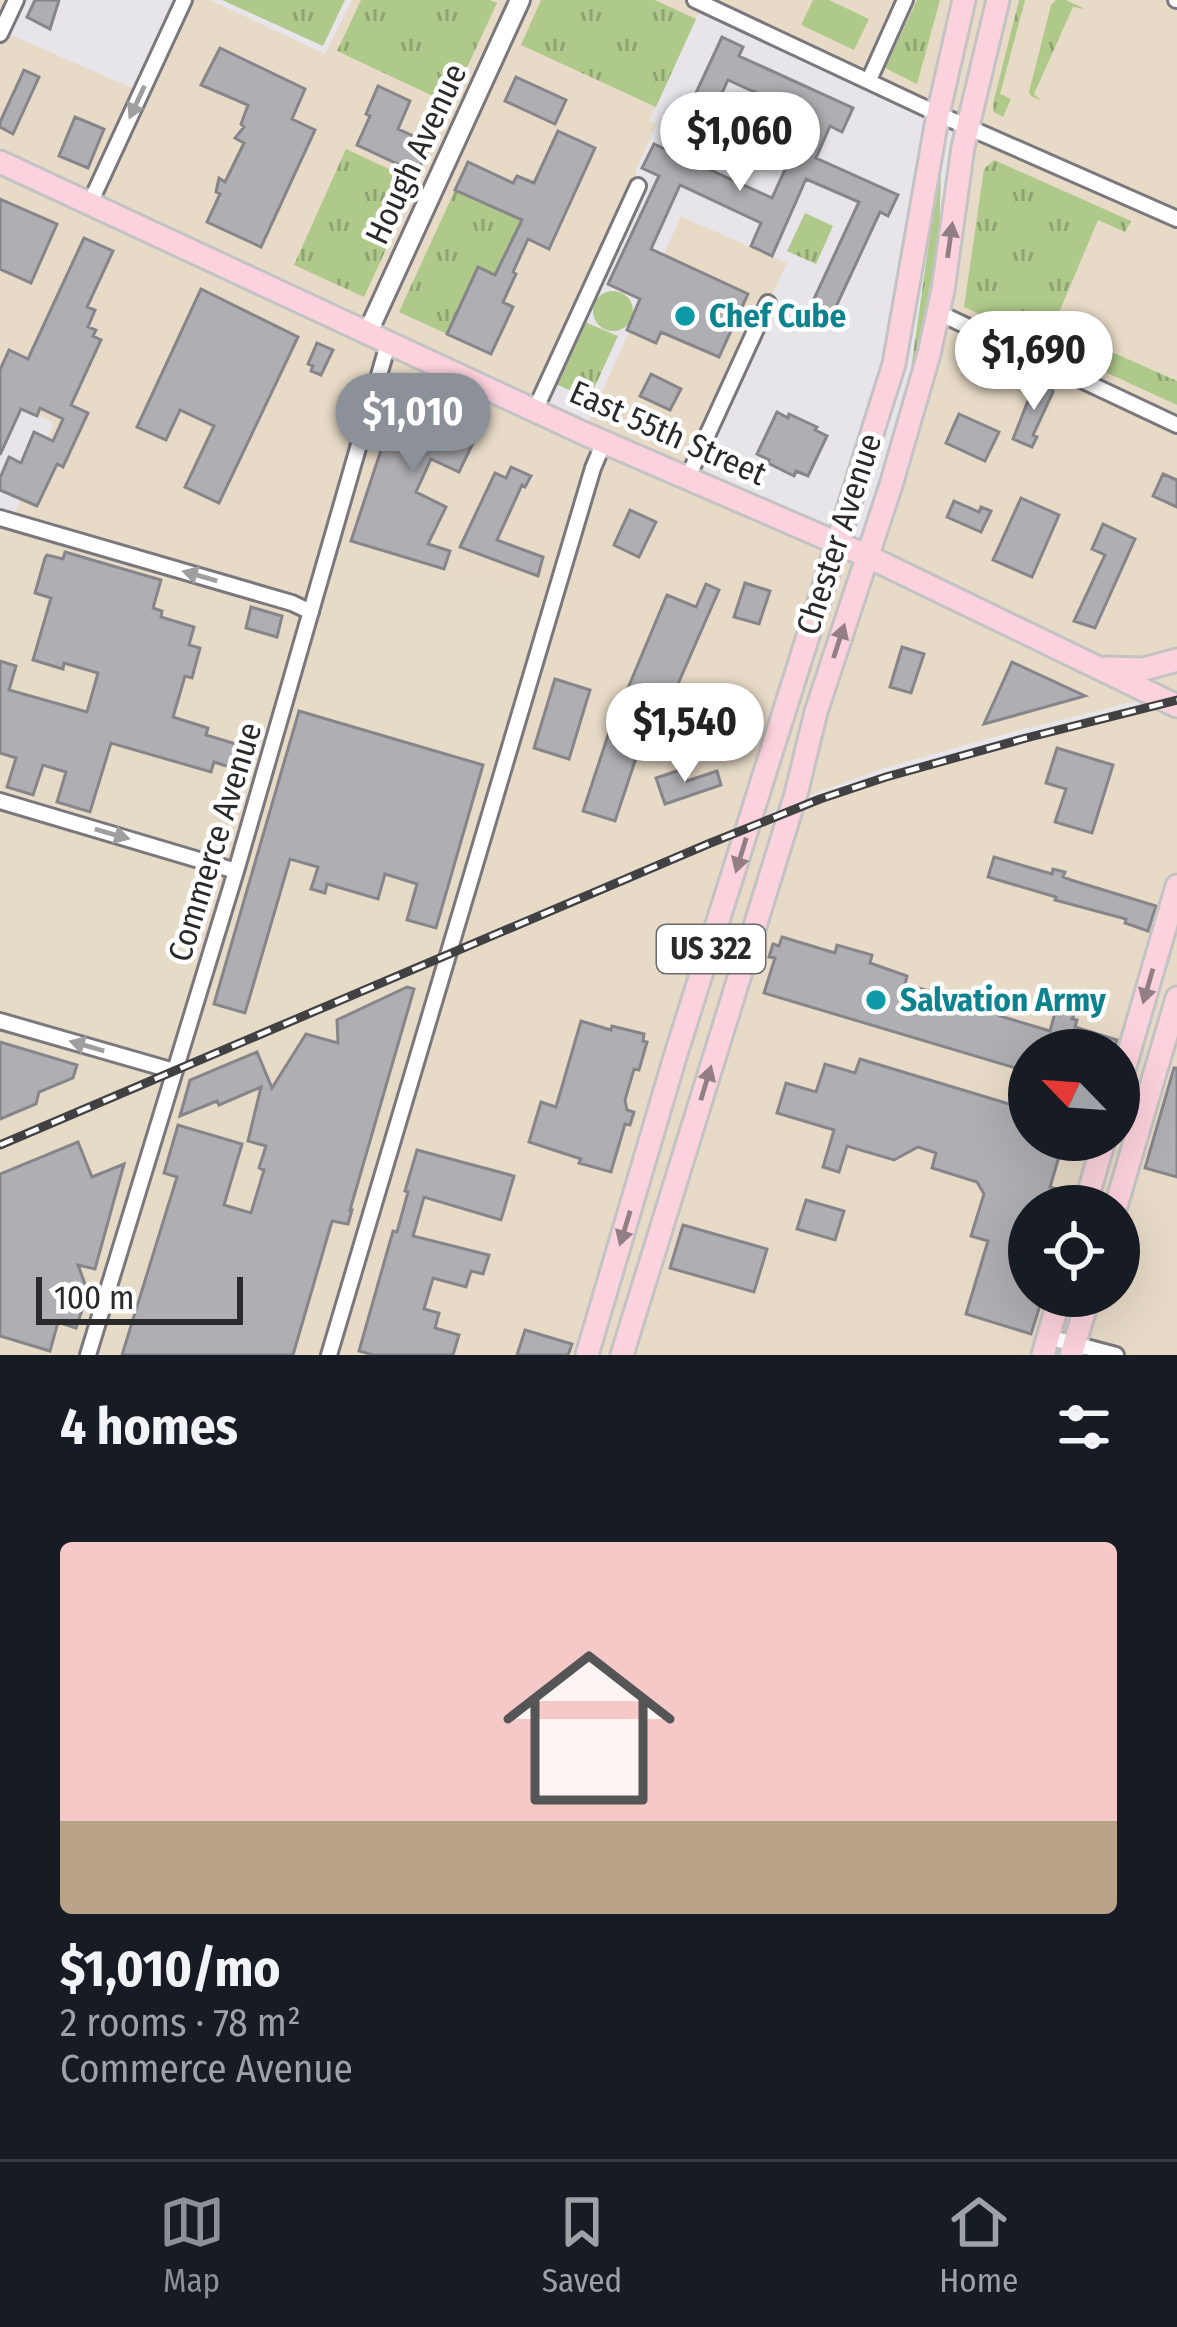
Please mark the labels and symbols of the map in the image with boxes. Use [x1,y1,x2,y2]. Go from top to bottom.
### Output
street label: Hough Avenue [357,57,475,251]
one-way arrow [127,85,147,120]
pin: $1,060 [642,92,838,194]
one-way arrow [941,221,960,258]
place label: Chef Cube [709,296,846,336]
marker: Chef Cube [672,303,698,329]
pin: $1,690 [936,311,1132,413]
street label: East 55th Street [564,372,773,494]
pin: $1,010 [315,373,511,475]
street label: Chester Avenue [788,428,890,640]
one-way arrow [181,566,217,584]
one-way arrow [830,622,849,659]
pin: $1,540 [587,683,783,785]
street label: Commerce Avenue [160,718,270,966]
one-way arrow [94,826,131,845]
one-way arrow [731,837,749,874]
road number: US 322 [657,925,765,973]
one-way arrow [1138,969,1156,1005]
place label: Salvation Army [900,980,1106,1020]
marker: Salvation Army [863,987,889,1013]
north arrow [1008,1029,1140,1161]
one-way arrow [68,1036,105,1054]
one-way arrow [698,1064,716,1101]
one-way arrow [615,1210,633,1246]
scale bar [36,1271,243,1324]

